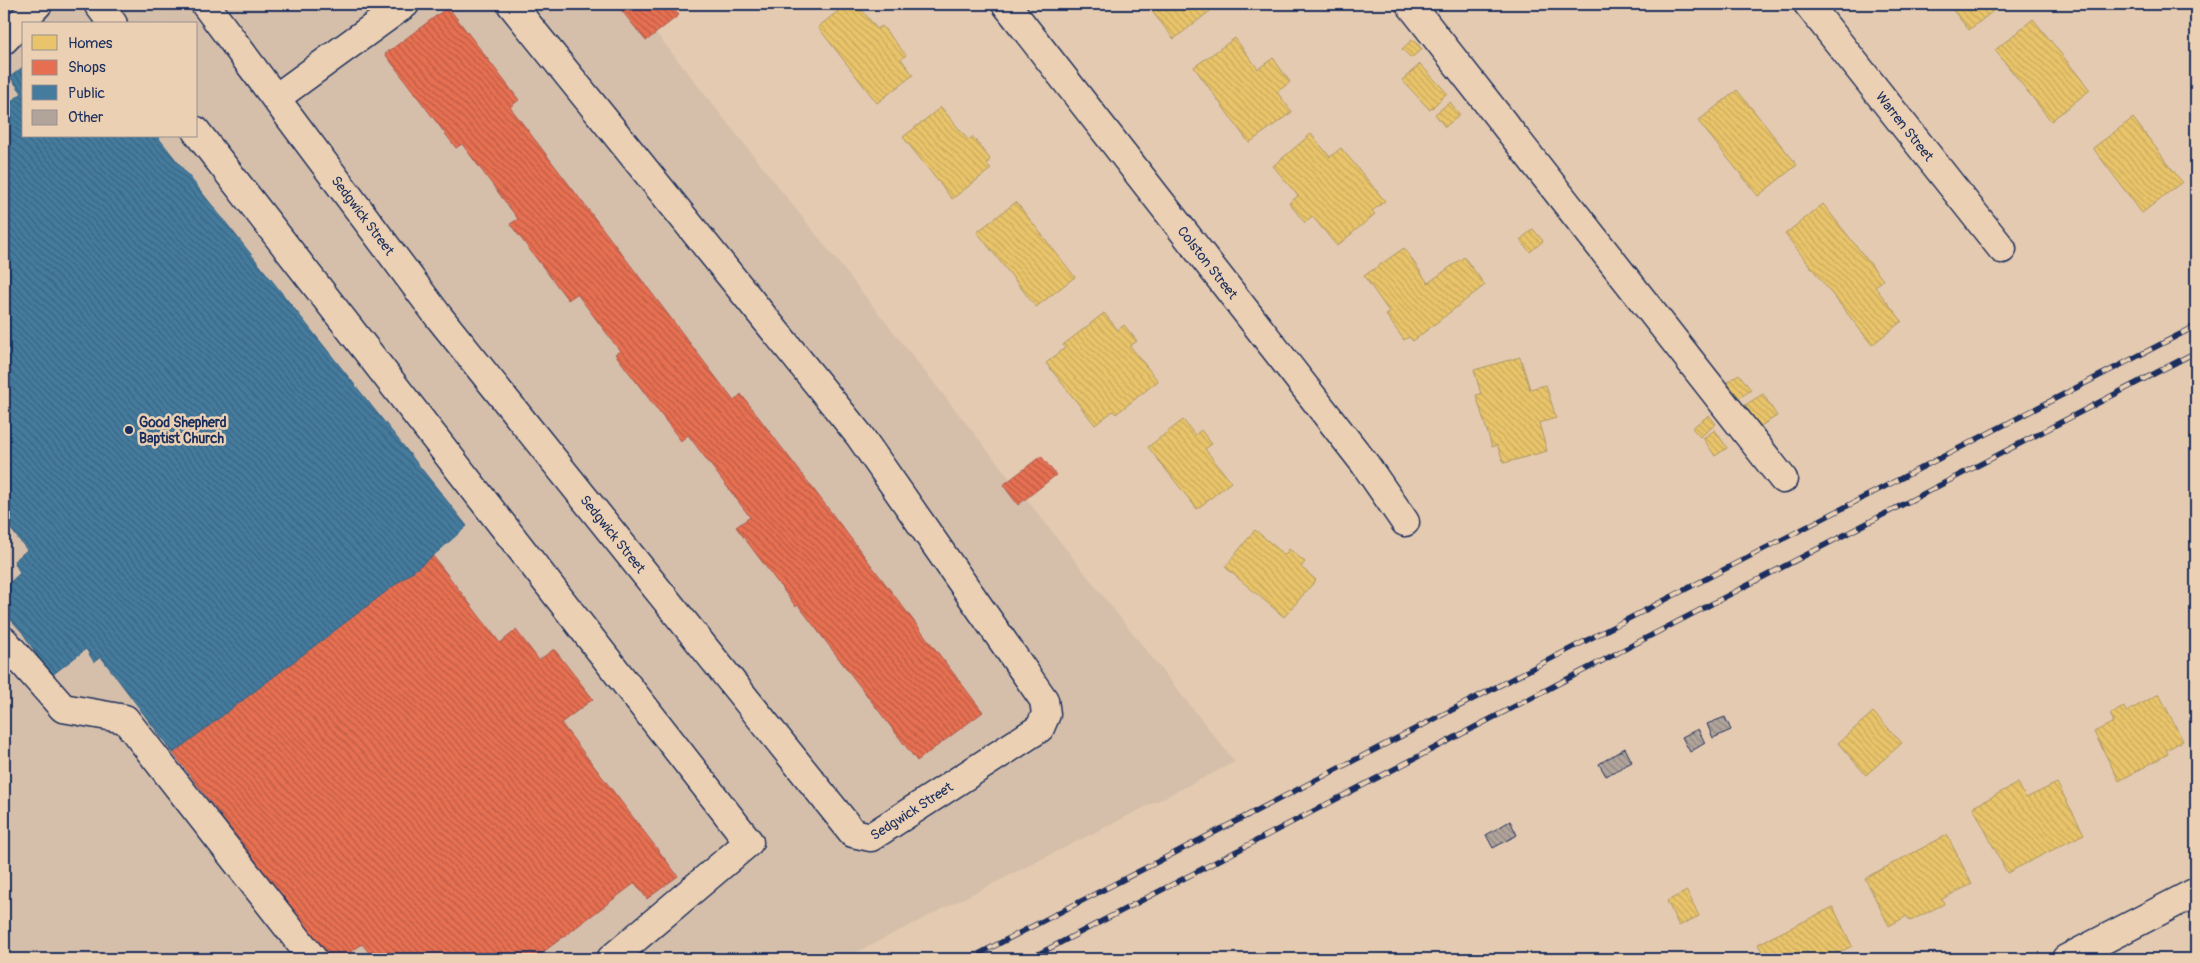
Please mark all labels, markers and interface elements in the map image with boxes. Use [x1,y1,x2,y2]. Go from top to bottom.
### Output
legend [22,22,198,138]
text: Homes [68,34,113,53]
text: Shops [68,58,106,77]
text: Public [68,84,105,103]
street label: Warren Street [1872,88,1937,165]
text: Other [68,108,104,127]
street label: Sedgwick Street [327,173,398,259]
street label: Colston Street [1174,223,1241,303]
place label: Good Shepherd Baptist Church [139,414,227,447]
marker: Good Shepherd Baptist Church [123,424,135,436]
street label: Sedgwick Street [576,492,649,577]
street label: Sedgwick Street [867,778,957,844]

